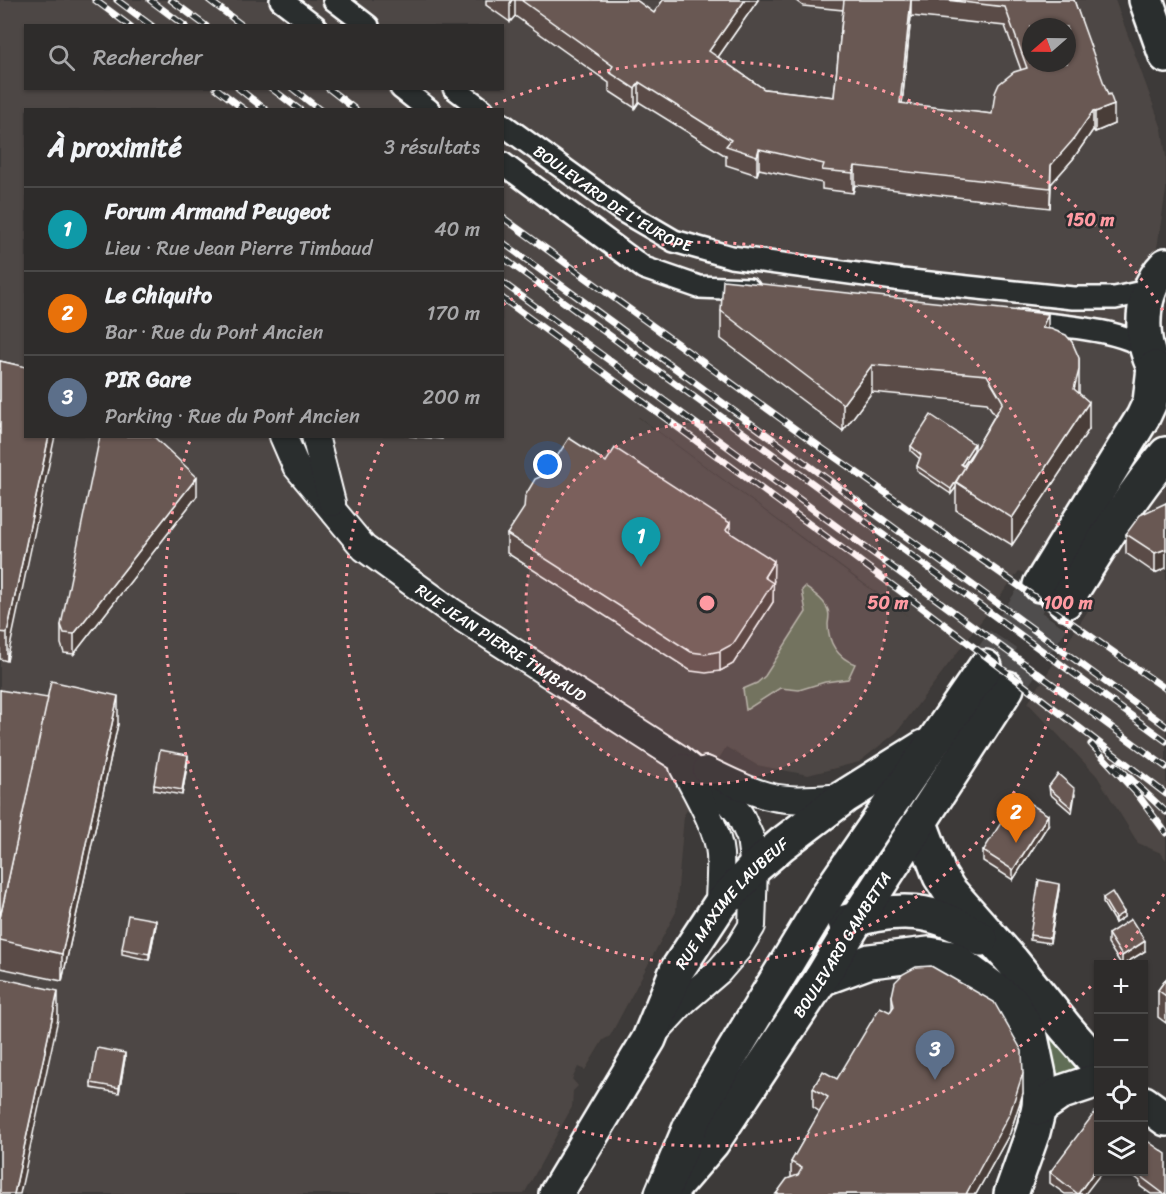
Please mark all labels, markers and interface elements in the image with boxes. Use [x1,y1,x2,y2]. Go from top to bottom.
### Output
north arrow [1022,18,1076,72]
search box [24,24,504,90]
text: Rechercher [93,38,203,77]
icon: search [45,41,78,74]
text: À proximité [48,124,182,170]
text: 3 résultats [384,130,480,165]
street label: BOULEVARD DE L'EUROPE [527,137,696,260]
text: Forum Armand Peugeot [105,192,331,231]
text: 150 m [1066,204,1114,236]
text: 1 [63,212,72,247]
text: 40 m [434,212,480,247]
text: Lieu · Rue Jean Pierre Timbaud [105,231,372,266]
text: Le Chiquito [105,276,212,315]
text: 2 [62,296,73,331]
text: 170 m [427,296,480,331]
text: Bar · Rue du Pont Ancien [105,315,323,350]
text: PIR Gare [105,360,191,399]
text: 3 [62,380,73,415]
text: 200 m [423,380,480,415]
text: Parking · Rue du Pont Ancien [105,399,360,434]
your location [533,450,562,479]
pin: 1 [622,518,660,567]
street label: RUE JEAN PIERRE TIMBAUD [410,575,593,710]
text: 50 m [868,587,909,619]
text: 100 m [1044,587,1093,619]
centre of rings [697,593,717,613]
pin: 2 [996,794,1036,843]
street label: RUE MAXIME LAUBEUF [667,829,796,975]
street label: BOULEVARD GAMBETTA [785,865,899,1024]
map controls [1094,960,1148,1176]
button: + [1094,960,1148,1014]
button: − [1094,1014,1148,1068]
pin: 3 [916,1030,954,1080]
button: locate [1094,1068,1148,1122]
button: layers [1094,1122,1148,1176]

